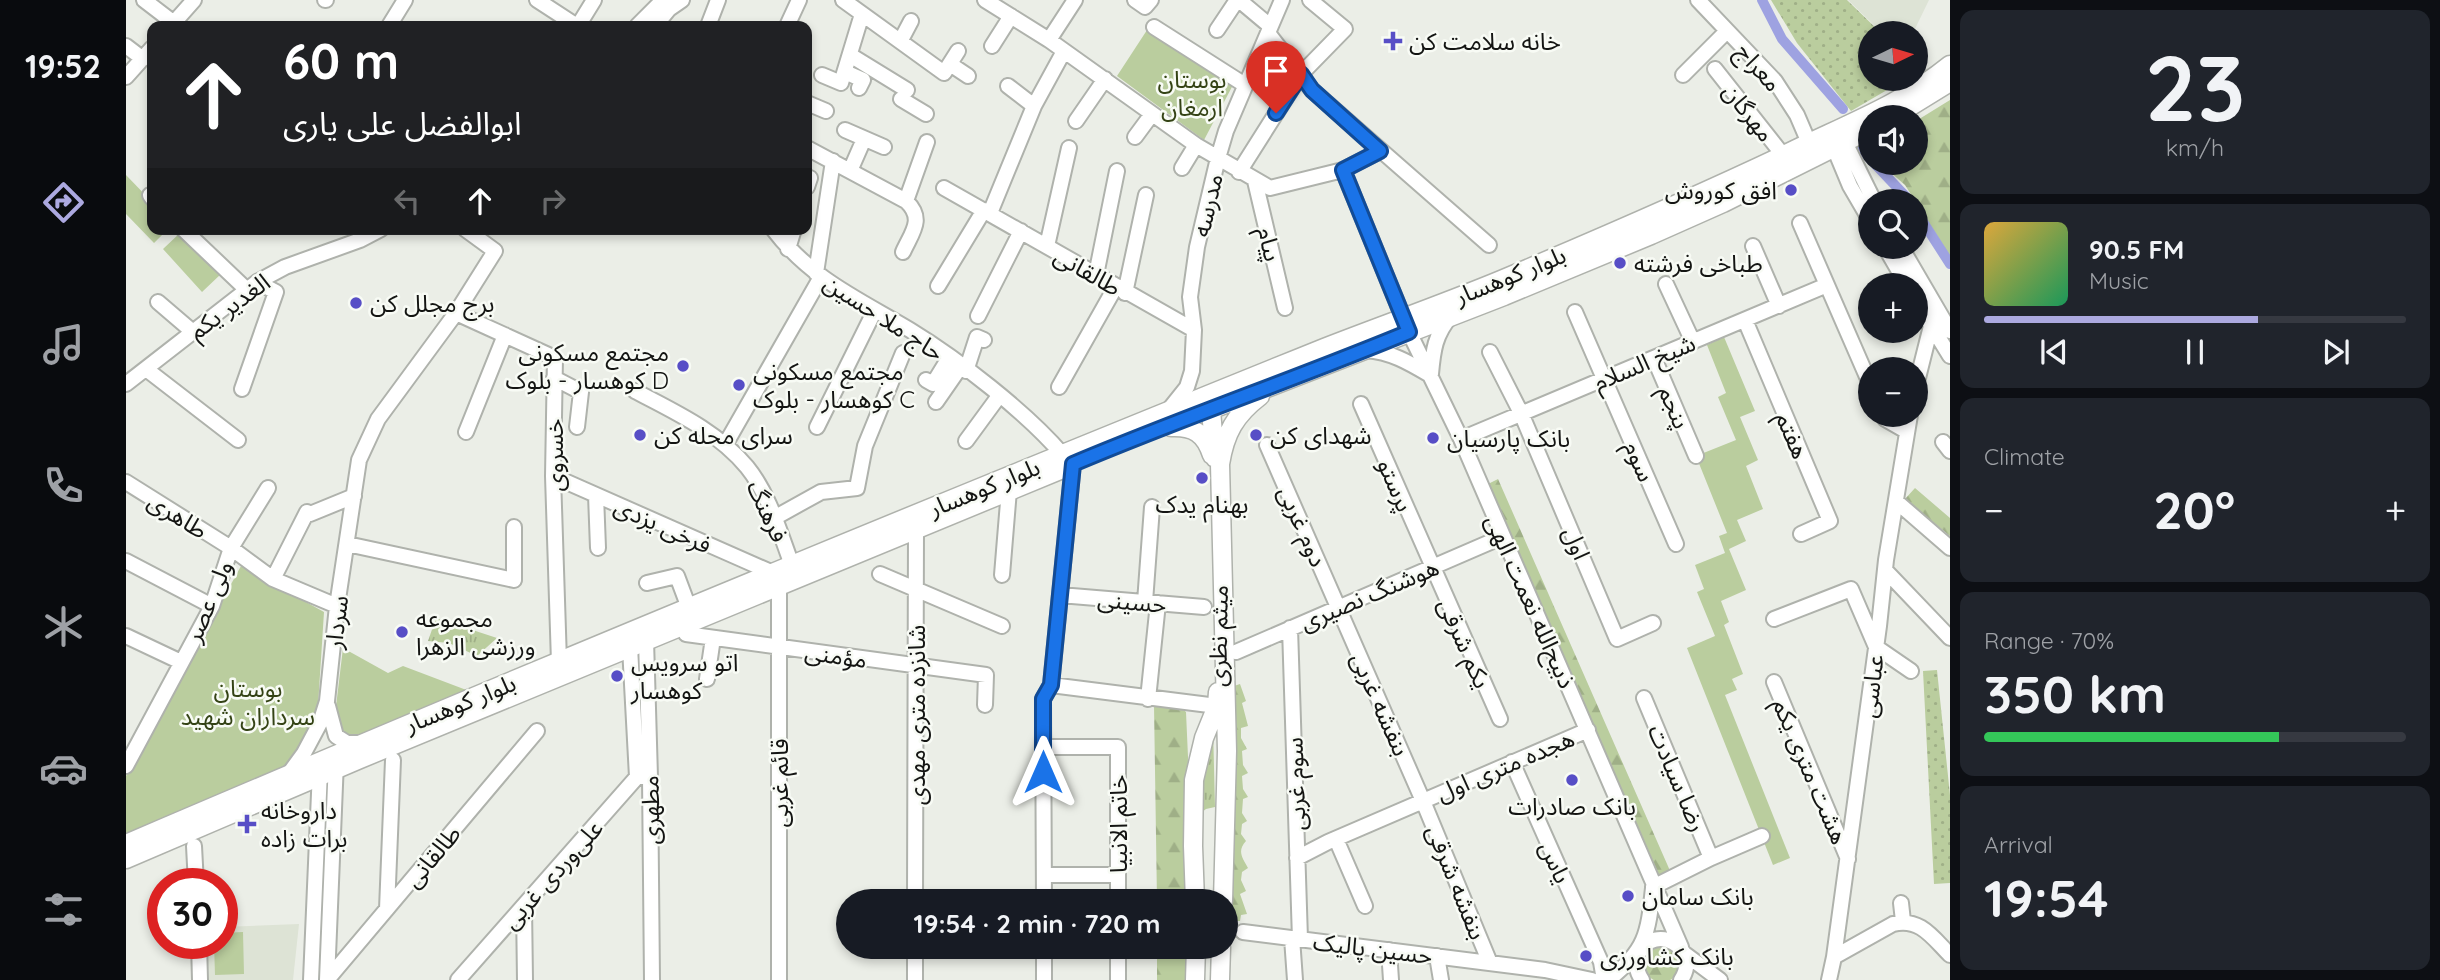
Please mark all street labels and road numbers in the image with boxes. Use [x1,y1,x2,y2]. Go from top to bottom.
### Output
street label: معراج [1727,37,1789,100]
street label: مهرگان [1717,77,1781,147]
street label: مدرسه [1185,170,1229,240]
street label: پیام [1247,224,1289,265]
street label: بلوار کوهسار [1449,239,1570,311]
street label: طالقانی [1049,240,1127,302]
street label: الغدیر یکم [182,266,277,348]
street label: حاج ملا حسین [817,267,950,370]
street label: شیخ السلام [1588,327,1701,401]
street label: پنجم [1650,381,1697,434]
street label: هفتم [1767,407,1816,464]
street label: خسروی [539,418,569,492]
street label: سوم [1614,436,1662,488]
street label: بلوار کوهسار [923,451,1044,523]
street label: پرستو [1370,454,1421,517]
street label: فرهنگ [741,475,795,547]
street label: دوم غربی [1268,481,1334,573]
street label: طاهری [143,485,213,545]
street label: فرخی یزدی [610,490,716,560]
street label: ذبیح‌الله نعمت الهی [1476,509,1583,694]
street label: اول [1557,522,1597,564]
street label: هوشنگ نصیری [1295,551,1443,637]
street label: ولی عصر [177,556,239,647]
street label: حسینی [1096,583,1168,619]
street label: میثم نظری [1202,585,1237,687]
street label: یکم شرقی [1429,593,1498,694]
street label: سردار [318,594,354,651]
street label: شانزده متری مهدی [901,625,931,805]
street label: مؤمنی [803,636,869,674]
street label: بنفشه غربی [1345,648,1417,760]
street label: عباسی [1852,653,1890,719]
street label: بلوار کوهسار [399,667,520,739]
street label: هشت متری یکم [1764,693,1855,850]
street label: رضا سیادت [1642,720,1714,836]
street label: هجده متری اول [1431,722,1579,808]
street label: سوم غربی [1278,737,1316,831]
street label: قائم غربی [764,738,797,828]
street label: مطهری [634,775,666,845]
street label: خاتم الانبیا [1103,775,1136,873]
street label: علی‌وردی غربی [495,813,609,935]
street label: طالقانی [397,819,467,893]
street label: بنفشه شرقی [1420,820,1494,944]
street label: یاس [1534,836,1578,888]
street label: حسین پالیک [1311,926,1435,971]

